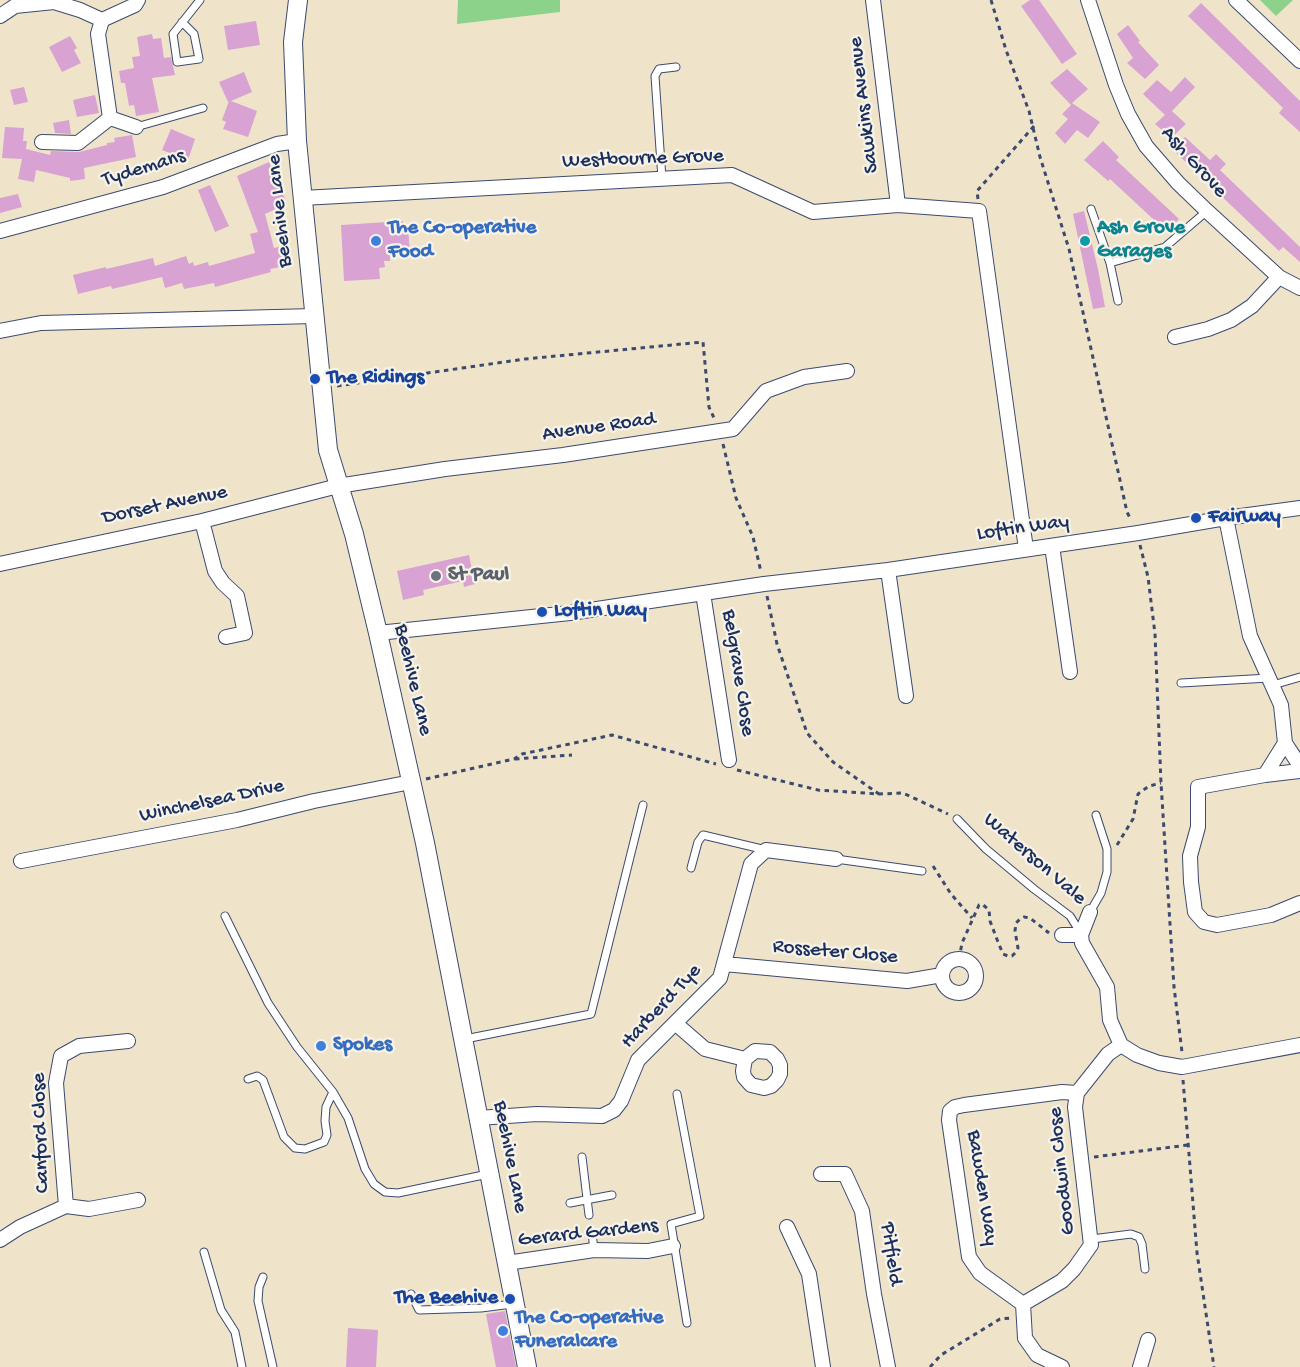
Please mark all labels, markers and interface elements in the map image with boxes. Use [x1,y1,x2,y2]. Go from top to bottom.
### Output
street label: Sawkins Avenue [844,35,886,175]
street label: Ash Grove [1154,122,1232,204]
street label: Tydemans [99,144,189,194]
street label: Westbourne Grove [562,145,724,175]
street label: Beehive Lane [263,153,299,269]
place label: The Co-operative Food [388,216,536,266]
place label: Ash Grove Garages [1097,216,1185,266]
marker: The Co-operative Food [369,234,383,248]
marker: Ash Grove Garages [1078,234,1092,248]
place label: The Ridings [327,366,424,392]
marker: The Ridings [308,372,322,386]
street label: Avenue Road [541,408,657,448]
street label: Dorset Avenue [100,480,230,532]
place label: Fairway [1208,505,1281,531]
street label: Loftin Way [975,510,1071,548]
marker: Fairway [1189,511,1203,525]
place label: St Paul [448,563,509,589]
marker: St Paul [429,569,443,583]
place label: Loftin Way [554,599,647,625]
marker: Loftin Way [535,605,549,619]
street label: Belgrave Close [715,608,759,738]
street label: Beehive Lane [387,622,437,738]
street label: Winchelsea Drive [137,774,287,830]
street label: Waterson Vale [977,808,1091,912]
street label: Rosseter Close [771,935,899,971]
street label: Harberd Tye [616,959,708,1055]
place label: Spokes [333,1033,392,1059]
marker: Spokes [314,1039,328,1053]
street label: Canford Close [27,1072,57,1194]
street label: Beehive Lane [486,1099,532,1215]
street label: Goodwin Close [1044,1106,1082,1236]
street label: Bawden Way [959,1128,1003,1248]
street label: Gerard Gardens [517,1214,659,1254]
street label: Pitfield [873,1221,907,1287]
place label: The Beehive [394,1286,498,1312]
marker: The Beehive [503,1292,517,1306]
place label: The Co-operative Funeralcare [515,1306,663,1356]
marker: The Co-operative Funeralcare [496,1324,510,1338]

